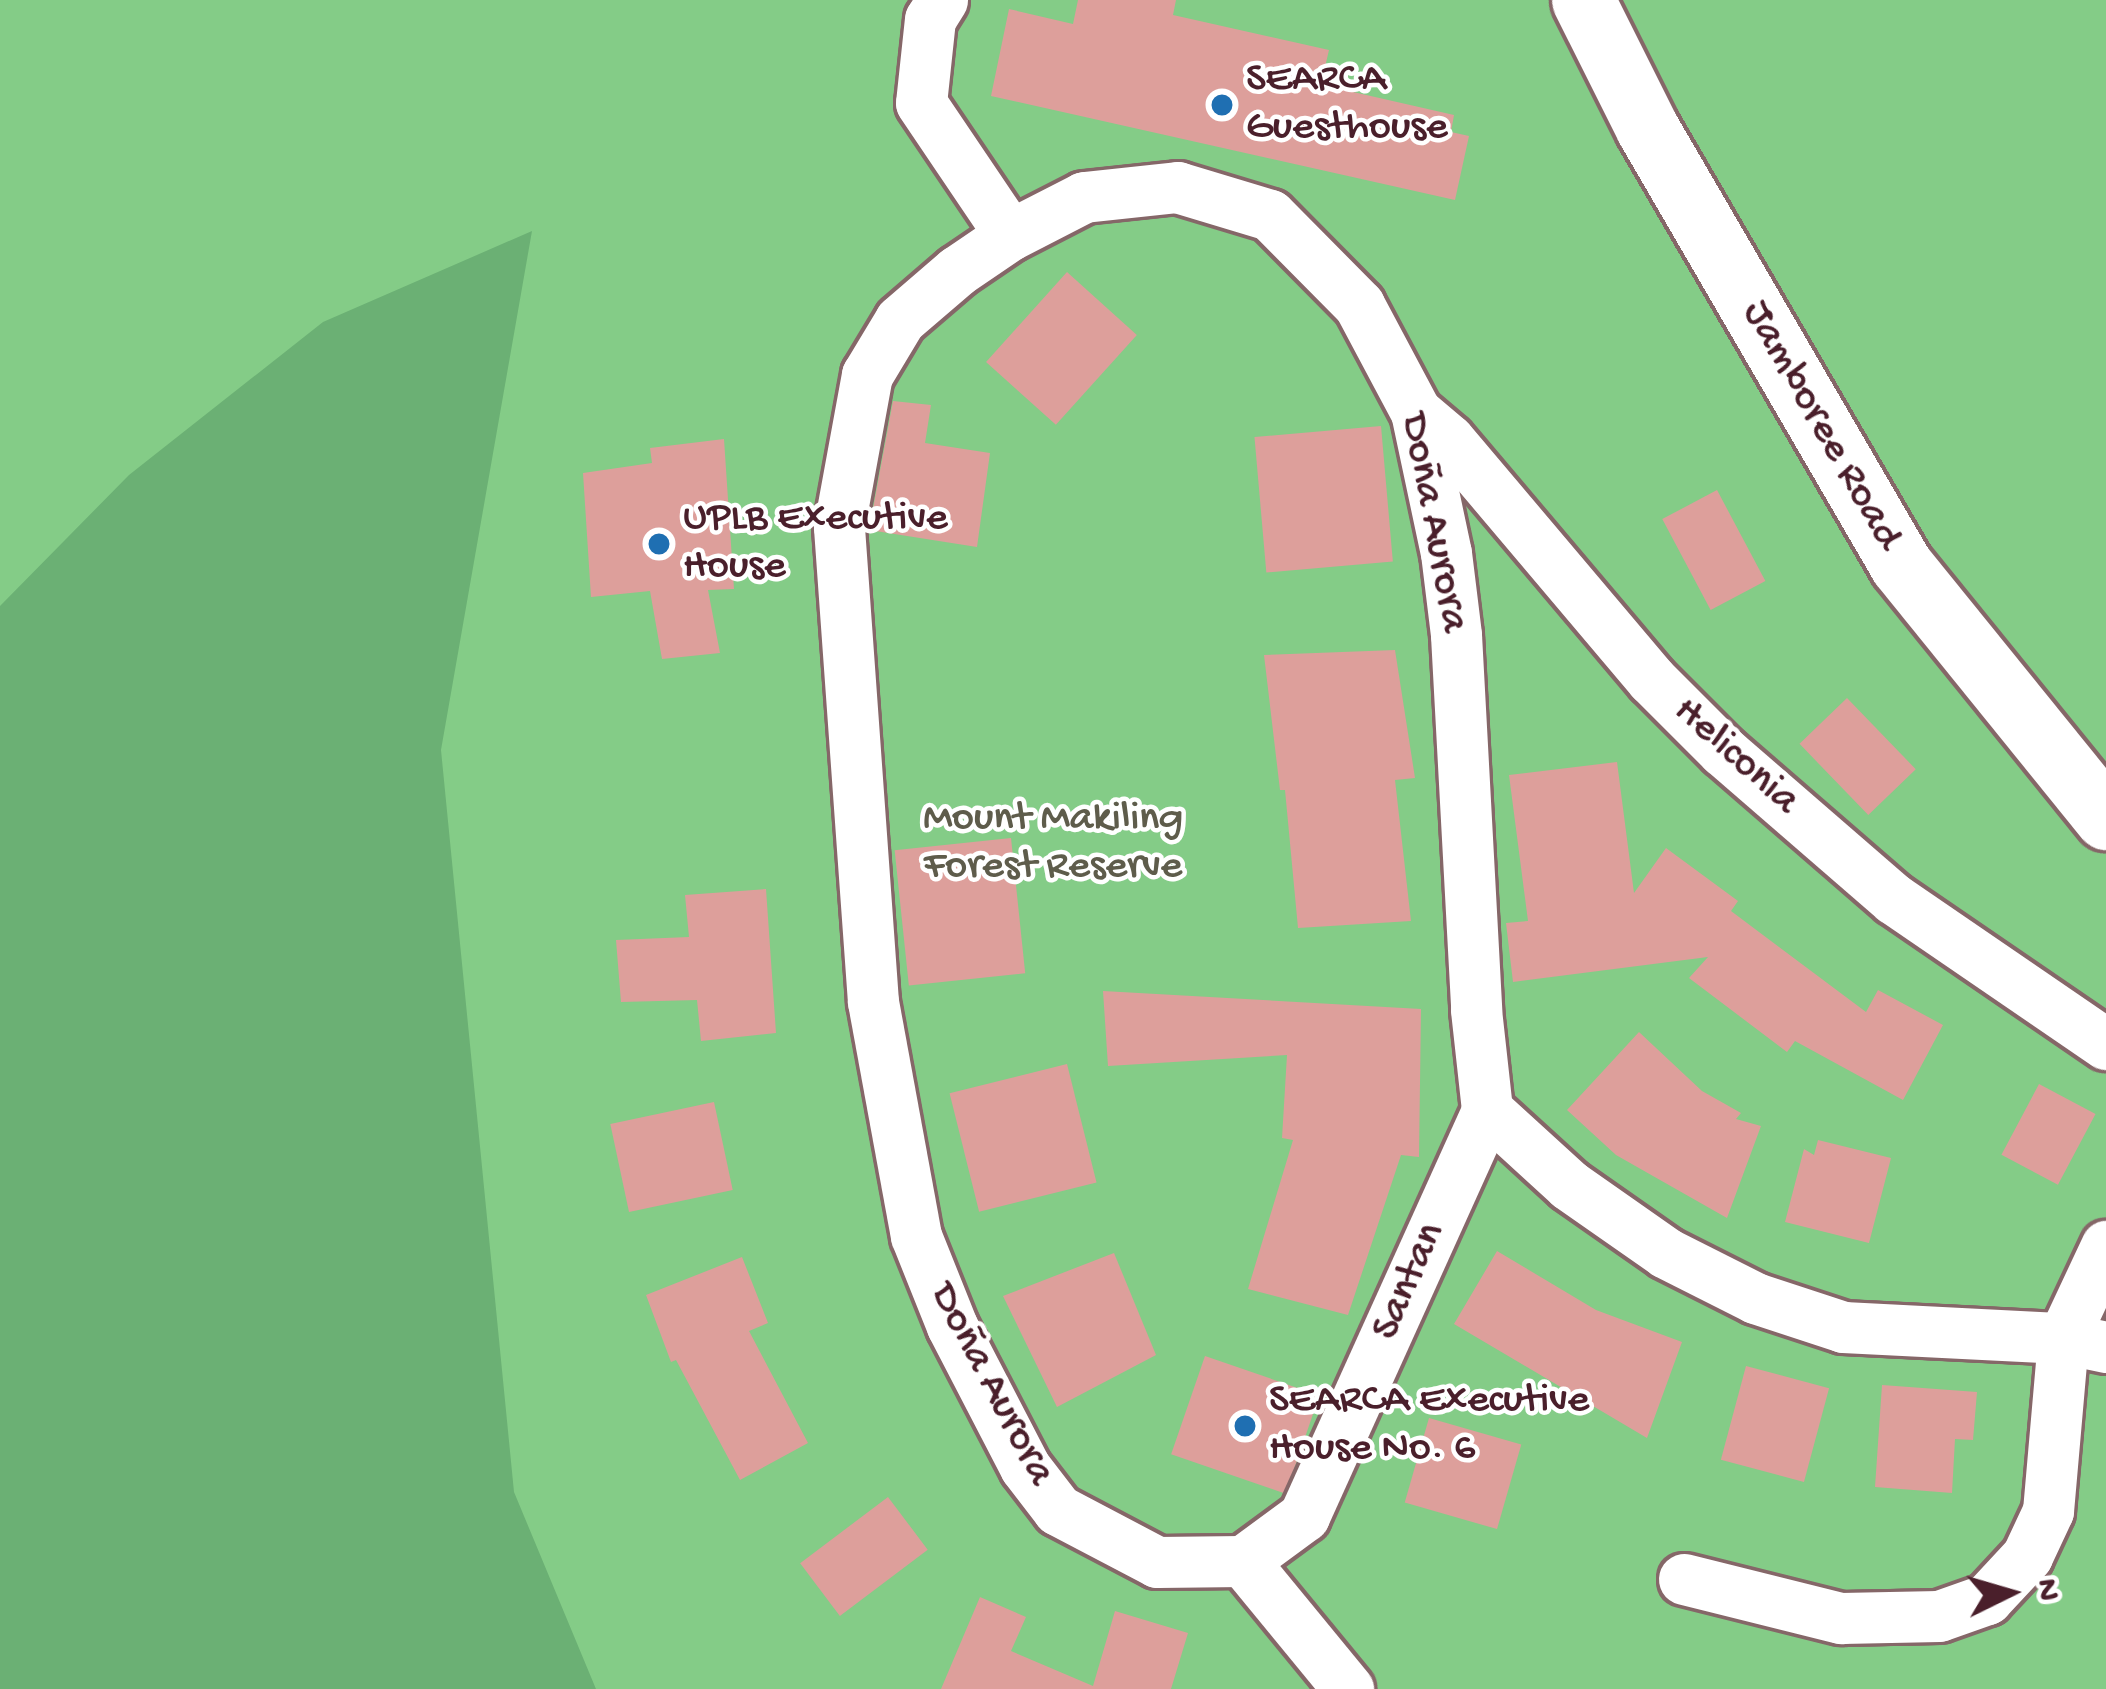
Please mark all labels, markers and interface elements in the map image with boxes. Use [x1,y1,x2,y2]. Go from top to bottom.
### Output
place label: SEARCA Guesthouse [1246,56,1448,154]
marker: SEARCA Guesthouse [1209,92,1235,118]
street label: Jamboree Road [1728,292,1912,560]
street label: Doña Aurora [1386,409,1478,637]
place label: UPLB Executive House [683,495,948,594]
marker: UPLB Executive House [646,531,672,557]
street label: Heliconia [1661,687,1809,827]
park label: Mount Makiling Forest Reserve [923,795,1183,894]
street label: Santan [1362,1215,1458,1349]
street label: Doña Aurora [916,1275,1064,1495]
place label: SEARCA Executive House No. 6 [1269,1377,1589,1476]
marker: SEARCA Executive House No. 6 [1232,1413,1258,1439]
north arrow [1950,1533,2070,1653]
text: N [2026,1577,2066,1602]

